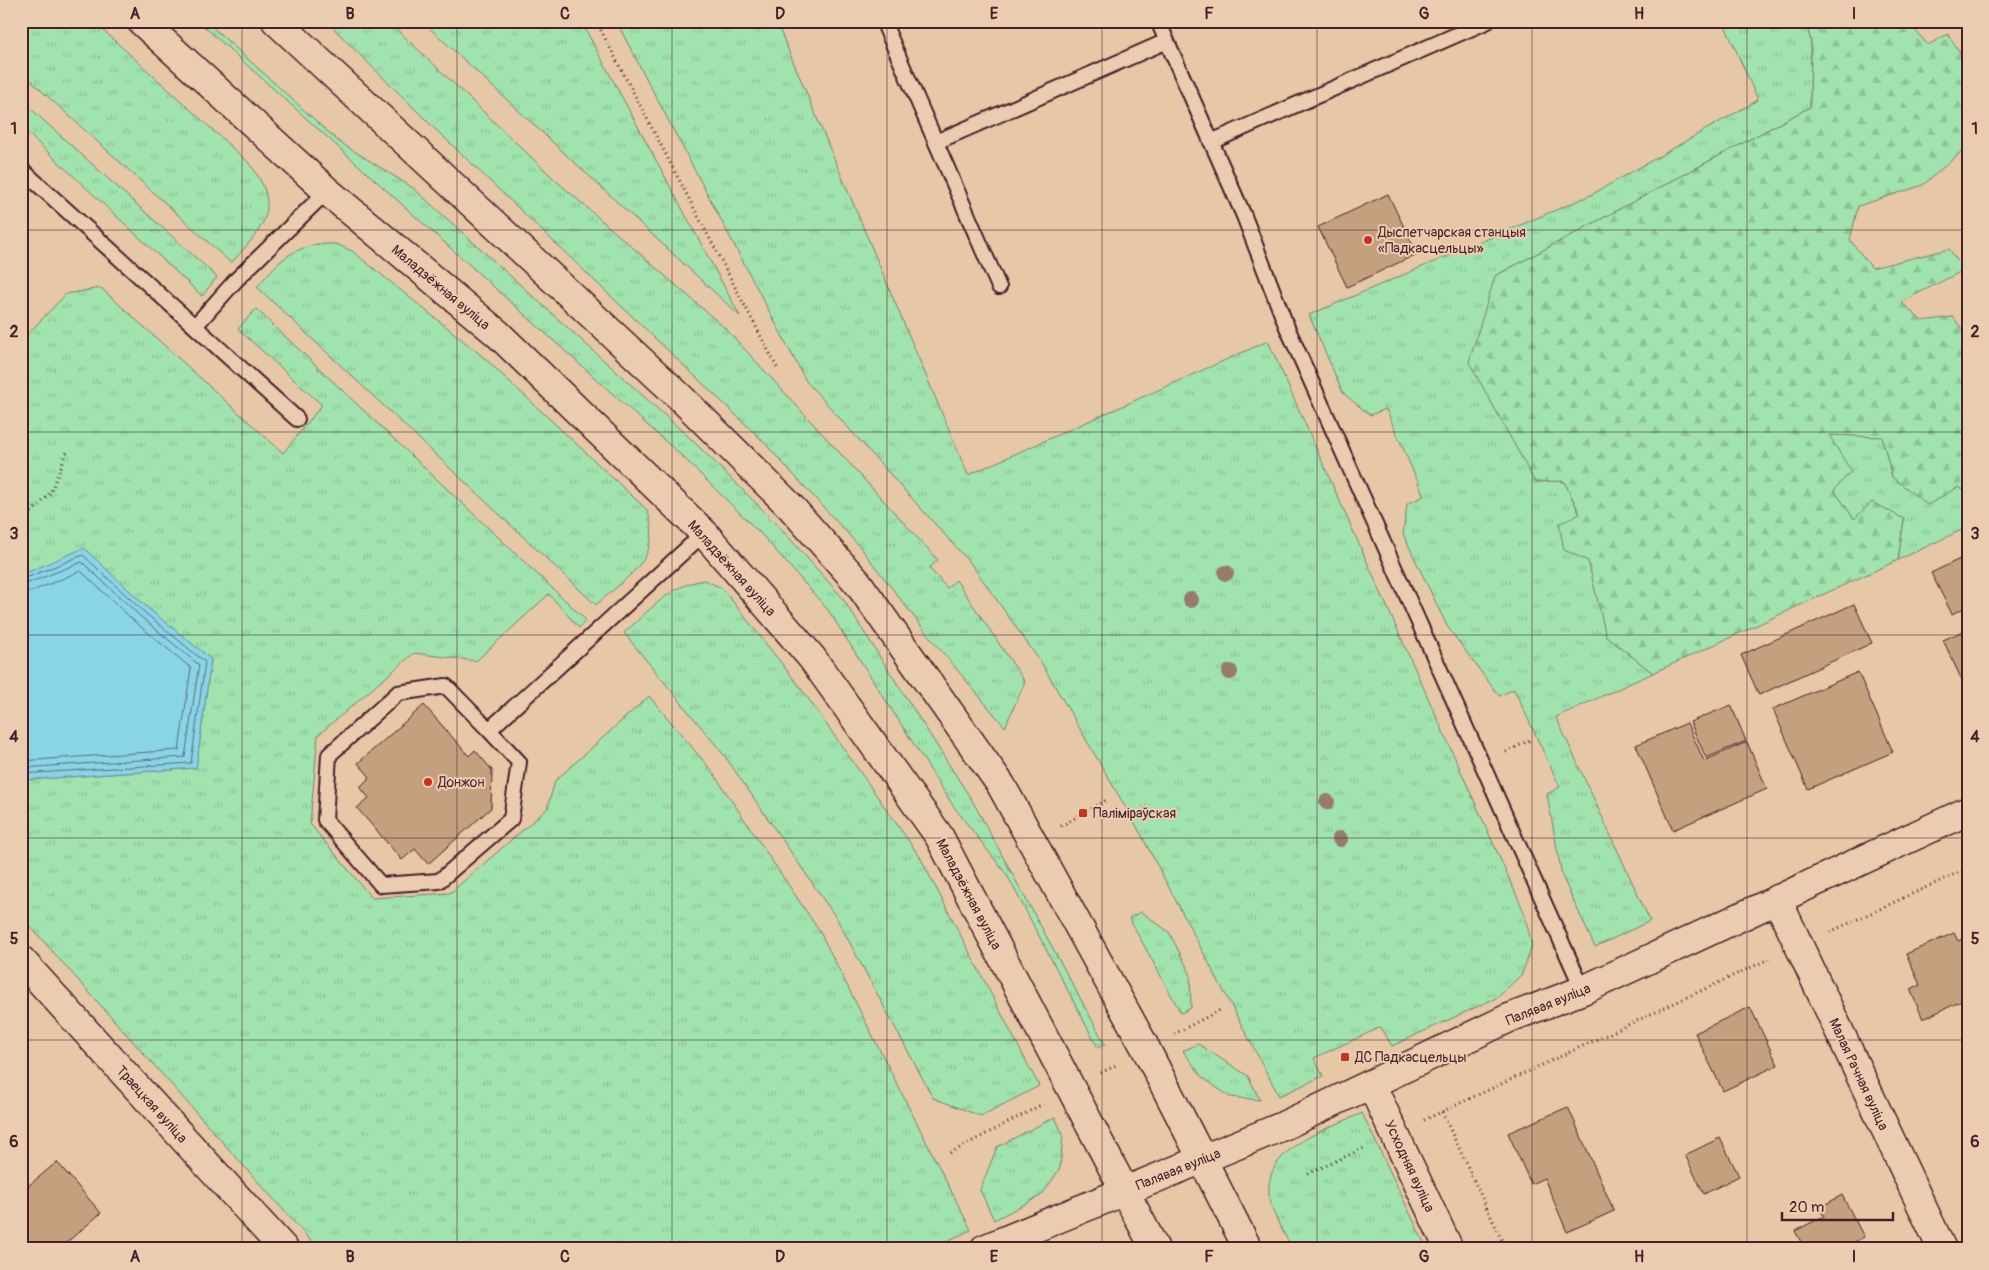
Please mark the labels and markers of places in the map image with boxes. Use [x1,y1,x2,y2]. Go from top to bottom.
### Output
place label: Дыспетчарская станцыя «Падкасцельцы» [1377,224,1526,257]
marker: Дыспетчарская станцыя «Падкасцельцы» [1362,234,1374,246]
place label: Донжон [437,774,484,791]
marker: Донжон [422,776,434,788]
place label: Паліміраўская [1093,805,1176,822]
marker: Паліміраўская [1077,807,1089,819]
place label: ДС Падкасцельцы [1354,1049,1467,1066]
marker: ДС Падкасцельцы [1339,1051,1351,1063]

